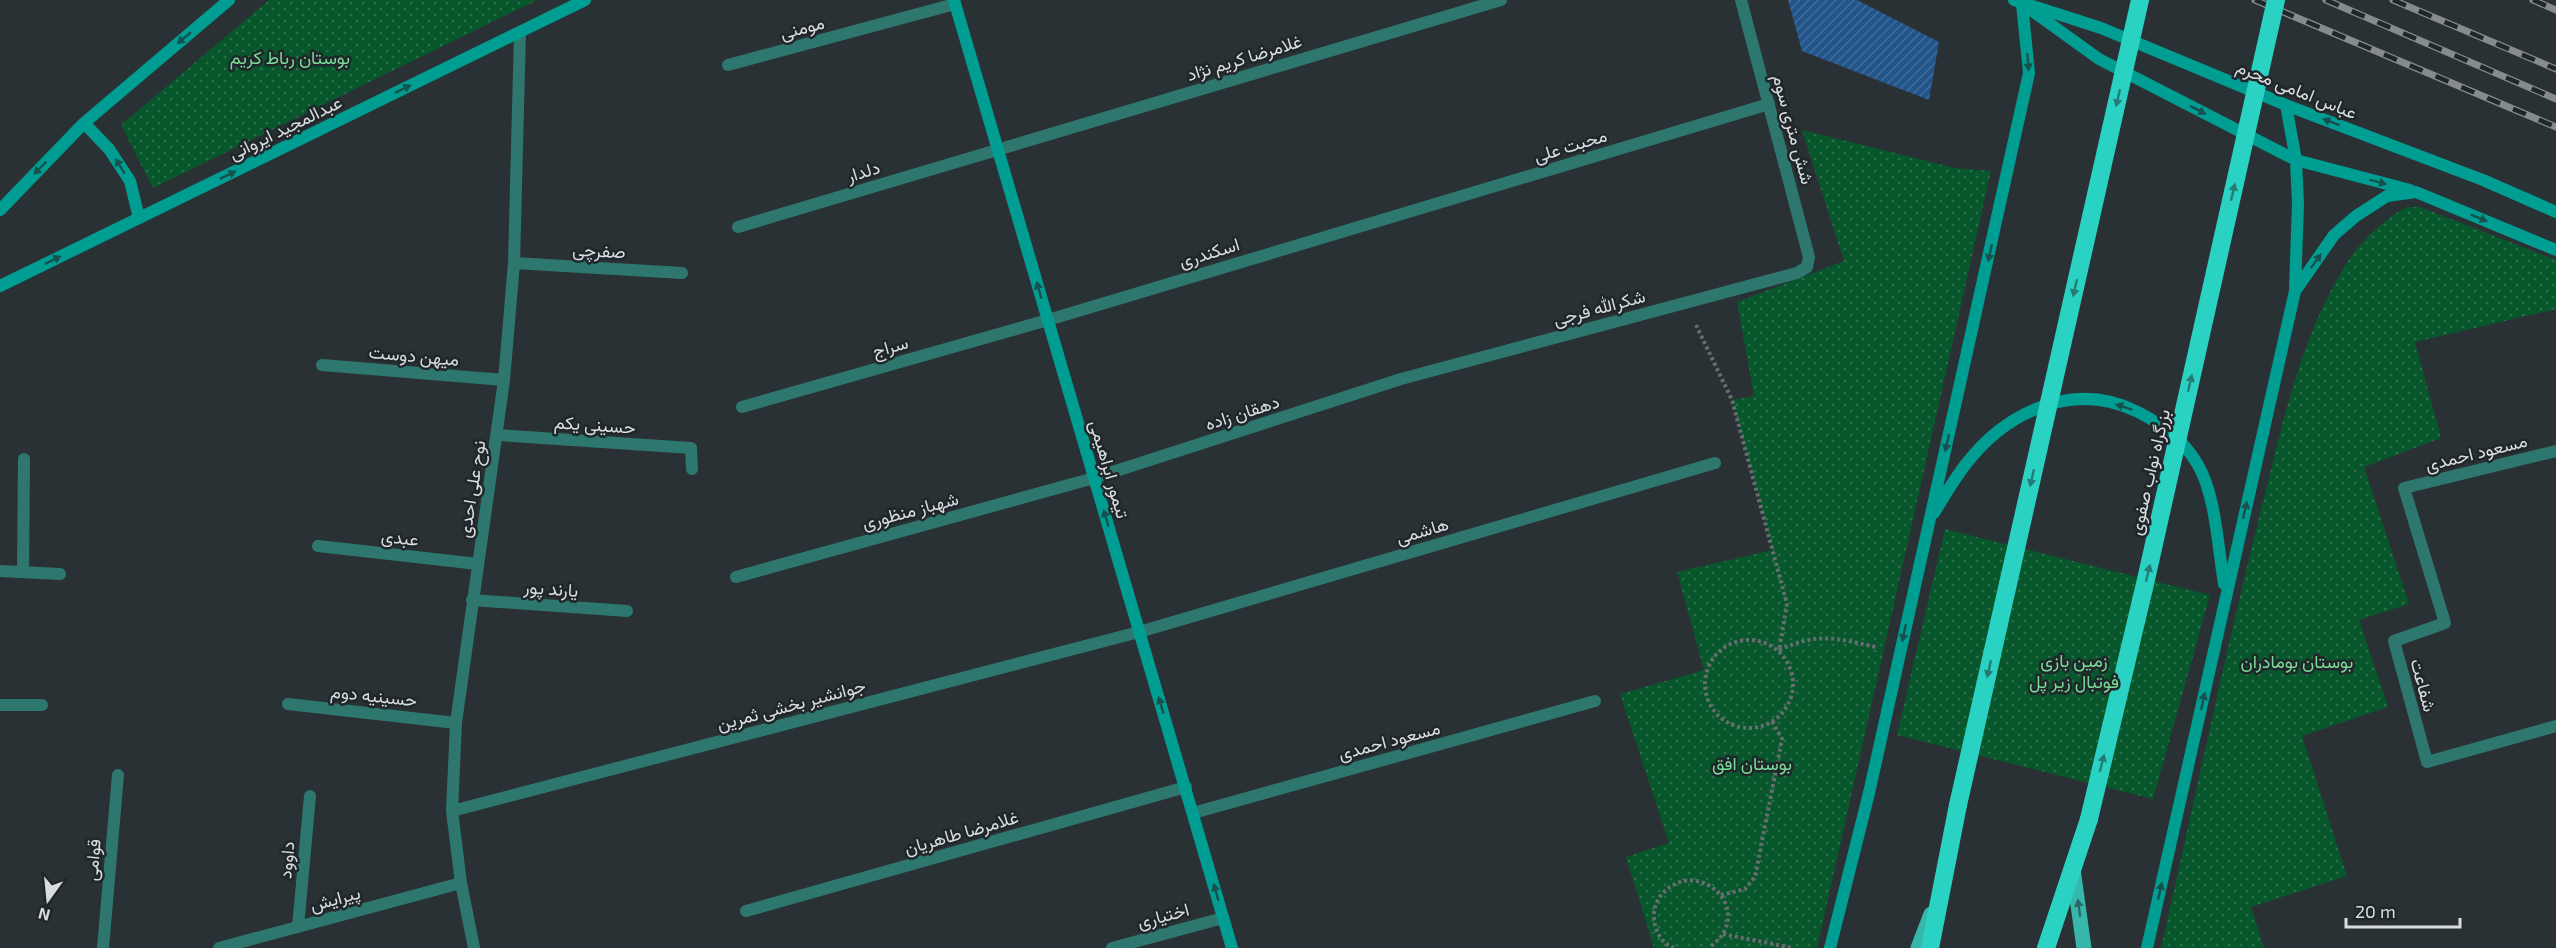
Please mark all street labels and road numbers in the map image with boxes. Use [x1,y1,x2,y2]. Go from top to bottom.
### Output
street label: مومنی [777,11,827,44]
street label: غلامرضا کریم نژاد [1184,29,1305,87]
street label: عباس امامی محرم [2233,55,2360,125]
street label: شش متری سوم [1767,72,1819,187]
street label: عبدالمجید ایروانی [225,90,346,165]
street label: محبت علی [1531,123,1610,168]
street label: دلدار [843,156,883,188]
street label: اسکندری [1176,232,1242,273]
street label: صفرچی [572,238,626,264]
street label: شکرالله فرجی [1550,284,1648,331]
street label: سراج [870,330,911,363]
street label: میهن دوست [368,340,460,371]
street label: دهقان زاده [1202,390,1282,435]
street label: بزرگراه نواب صفوی [2124,407,2175,537]
street label: حسینی یکم [553,410,637,440]
street label: تیمور ابراهیمی [1085,417,1135,521]
street label: مسعود احمدی [2423,429,2530,476]
street label: نوح علی احدی [452,439,492,540]
street label: شهباز منظوری [859,487,961,534]
street label: هاشمی [1393,512,1451,549]
street label: عبدی [380,524,420,551]
street label: یارند پور [522,575,579,603]
street label: شفاعت [2406,656,2442,714]
street label: جوانشیر بخشی ثمرین [714,674,868,735]
street label: حسینیه دوم [329,680,418,712]
street label: مسعود احمدی [1336,716,1443,765]
street label: غلامرضا طاهریان [901,805,1021,860]
street label: قوامی [79,838,106,882]
street label: داوود [273,840,300,880]
street label: پیرایش [307,881,363,917]
street label: اختیاری [1135,898,1192,933]

